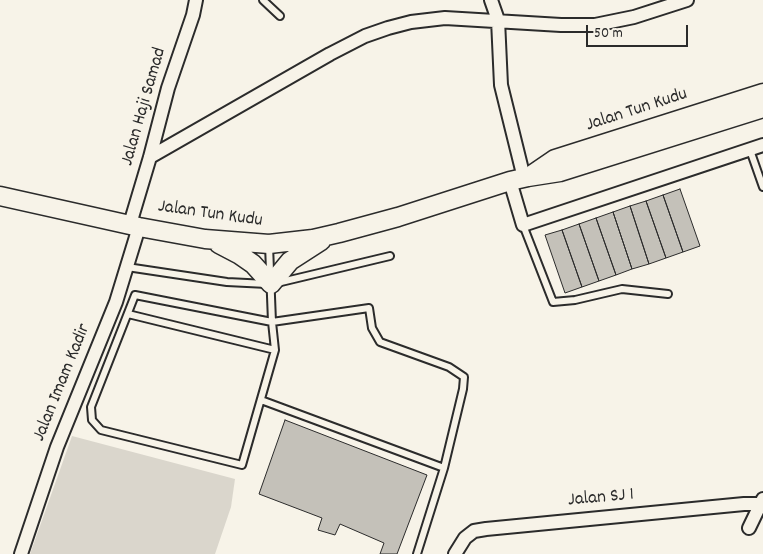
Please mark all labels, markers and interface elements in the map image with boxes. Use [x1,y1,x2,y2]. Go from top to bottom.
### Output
scale bar [588,15,690,47]
text: 50 m [594,23,623,45]
street label: Jalan Haji Samad [117,45,173,169]
street label: Jalan Tun Kudu [583,84,691,138]
street label: Jalan Tun Kudu [156,196,264,234]
street label: Jalan Imam Kadir [29,321,97,445]
street label: Jalan SJ 1 [567,485,635,513]

